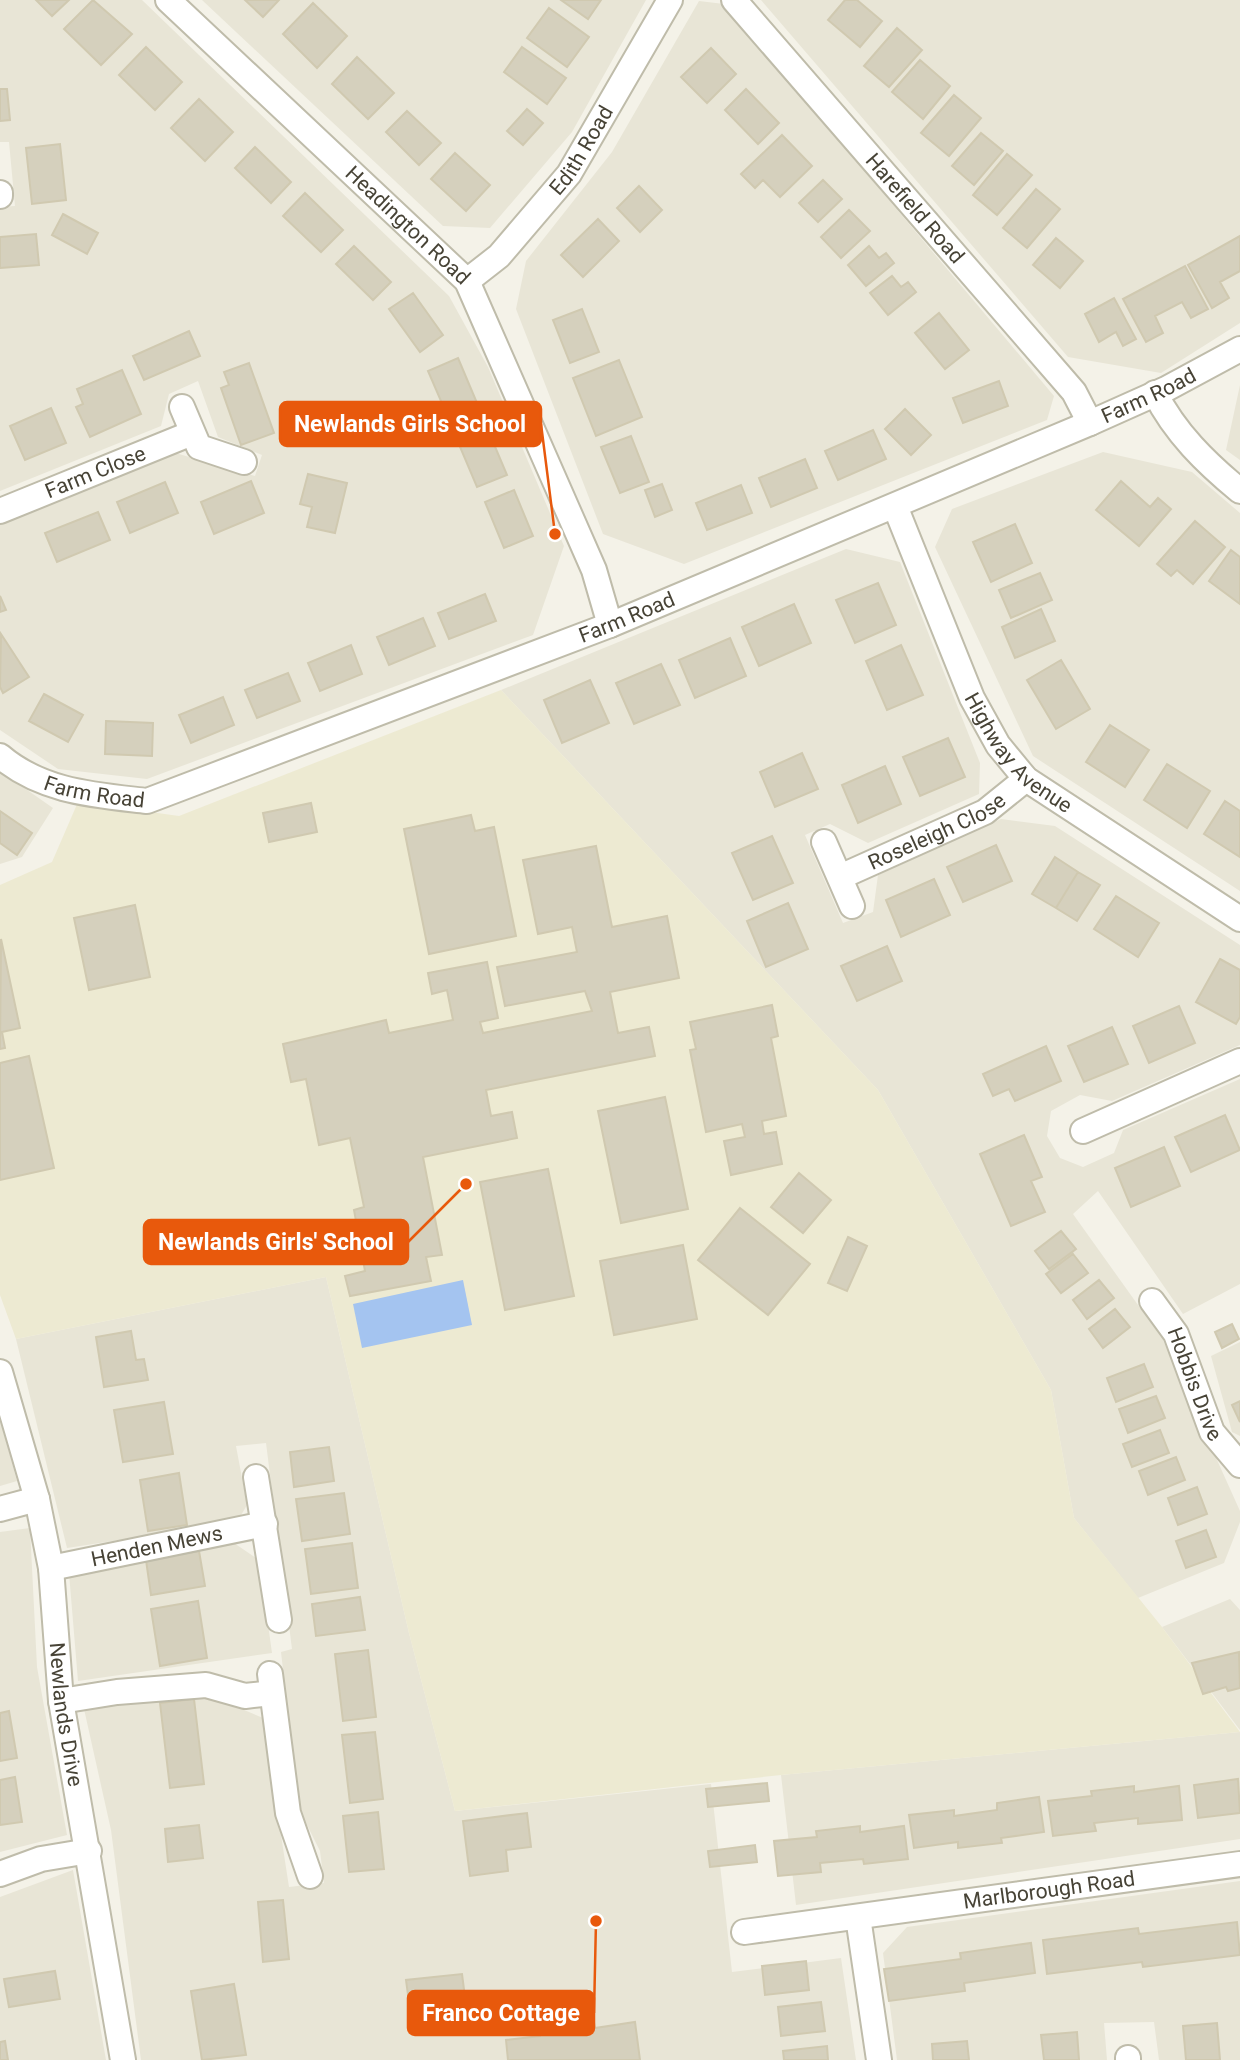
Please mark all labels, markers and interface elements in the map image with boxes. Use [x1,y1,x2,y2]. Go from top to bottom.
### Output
street label: Edith Road [544,101,618,200]
street label: Harefield Road [861,149,969,268]
street label: Headington Road [341,161,475,289]
street label: Farm Road [1098,363,1200,428]
callout: Newlands Girls School [280,402,541,446]
text: Newlands Girls School [294,411,526,438]
street label: Farm Close [42,441,149,503]
street label: Farm Road [575,587,678,648]
street label: Highway Avenue [960,689,1077,818]
street label: Farm Road [41,771,146,813]
street label: Roseleigh Close [864,788,1010,875]
callout: Newlands Girls' School [144,1220,408,1264]
text: Newlands Girls' School [158,1229,394,1256]
street label: Hobbis Drive [1163,1324,1226,1446]
street label: Henden Mews [89,1521,225,1571]
street label: Newlands Drive [45,1642,88,1788]
street label: Marlborough Road [962,1867,1137,1914]
callout: Franco Cottage [408,1991,594,2035]
text: Franco Cottage [422,2000,580,2027]

